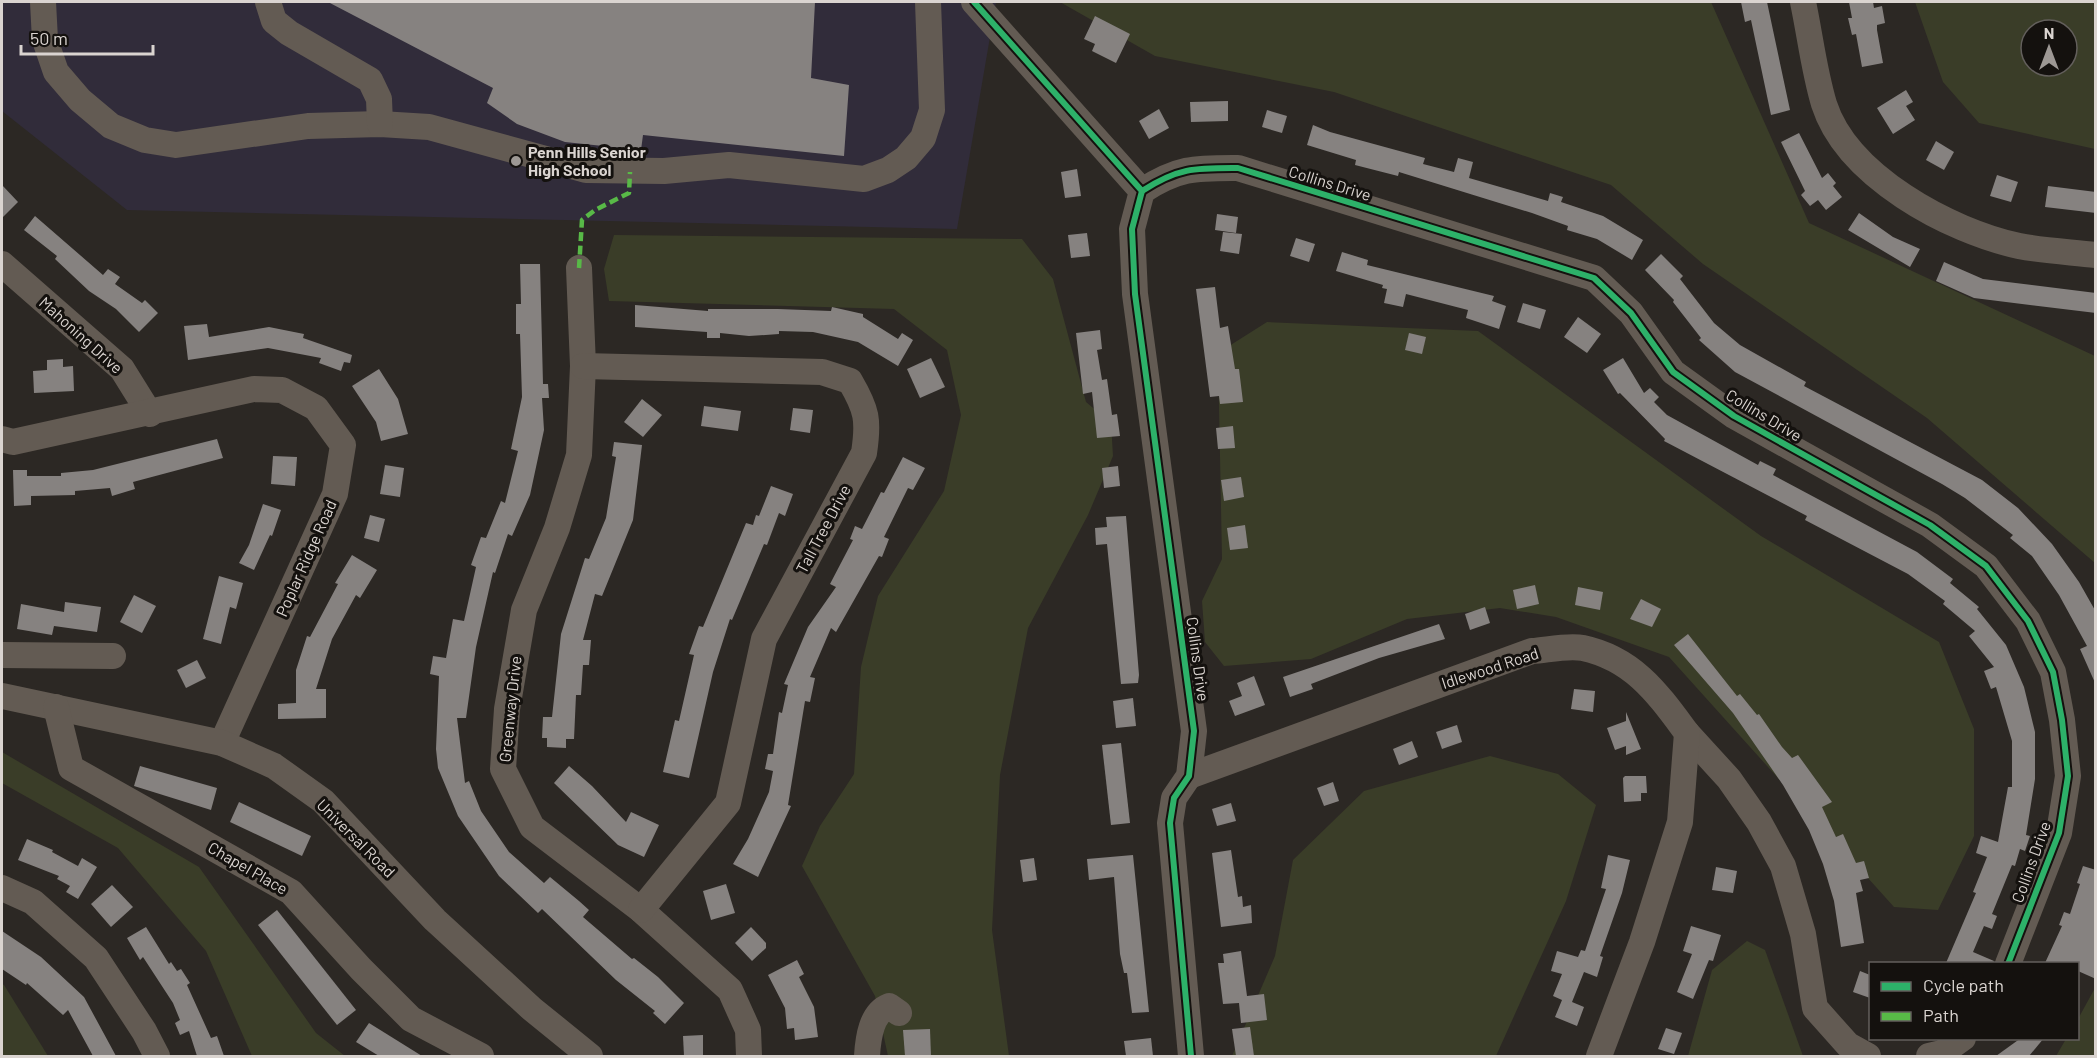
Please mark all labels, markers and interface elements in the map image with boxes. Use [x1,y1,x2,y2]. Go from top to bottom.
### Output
scale bar [21,18,153,56]
north arrow [2019,18,2079,78]
text: N [2044,23,2054,42]
text: 50 m [30,27,68,49]
place label: Penn Hills Senior High School [528,142,646,179]
marker: Penn Hills Senior High School [509,154,523,168]
street label: Collins Drive [1287,161,1374,204]
street label: Mahoning Drive [36,292,127,377]
street label: Collins Drive [1723,385,1806,445]
street label: Tall Tree Drive [791,481,854,576]
street label: Poplar Ridge Road [271,496,340,619]
street label: Collins Drive [1183,616,1214,702]
street label: Idlewood Road [1439,643,1541,692]
street label: Greenway Drive [494,655,525,763]
street label: Universal Road [313,795,399,881]
street label: Collins Drive [2007,819,2054,905]
street label: Chapel Place [205,837,291,898]
legend [1869,962,2079,1040]
text: Cycle path [1923,974,2004,996]
text: Path [1923,1004,1959,1026]

